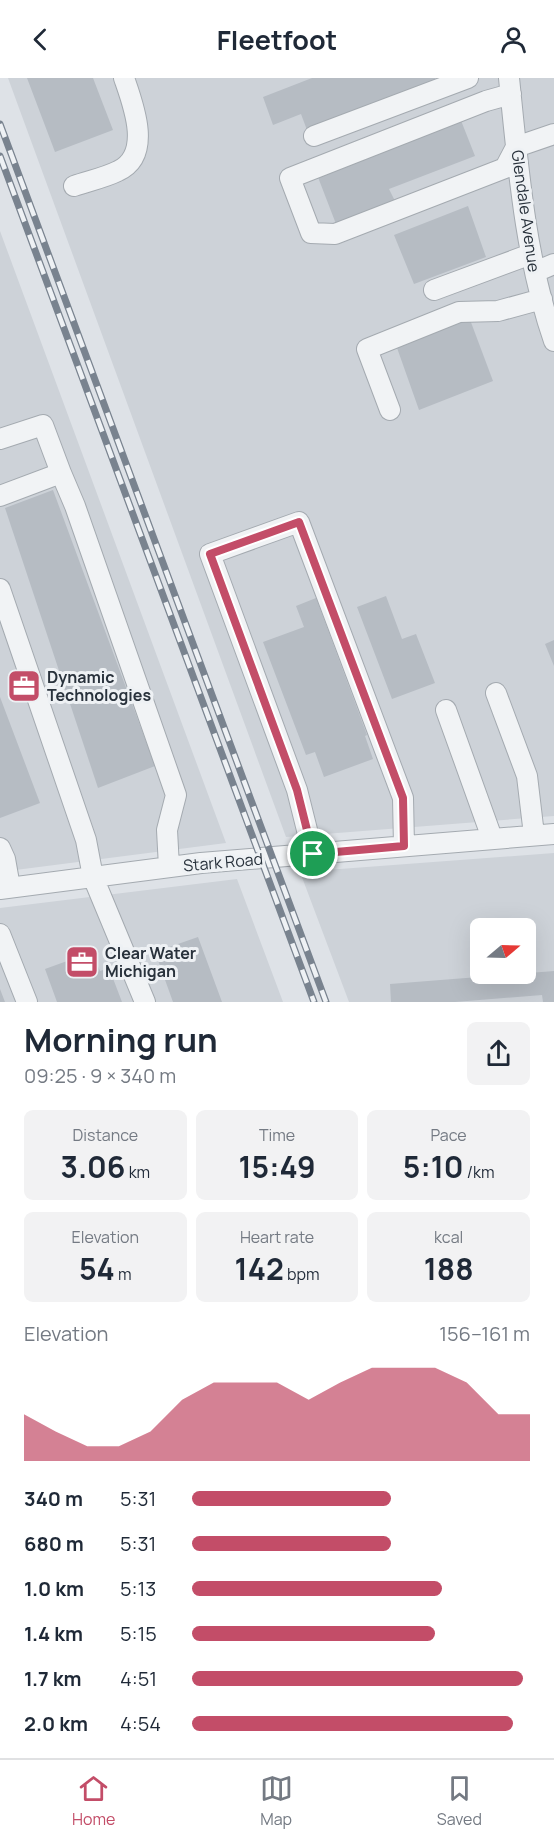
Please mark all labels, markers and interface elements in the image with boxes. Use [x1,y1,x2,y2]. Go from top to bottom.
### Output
text: Fleetfoot [217,21,337,58]
icon: back [24,23,57,56]
icon: person [497,23,530,56]
street label: Glendale Avenue [507,149,545,273]
place label: Dynamic Technologies [47,666,151,706]
office icon: Dynamic Technologies [6,668,42,704]
pin [287,828,338,879]
icon: arrive [296,837,329,870]
street label: Stark Road [182,848,264,876]
north arrow [470,918,536,984]
map controls [470,918,536,984]
place label: Clear Water Michigan [105,942,196,982]
office icon: Clear Water Michigan [64,944,100,980]
text: Morning run [24,1017,218,1062]
button: share [467,1022,530,1085]
text: 09:25 · 9 × 340 m [24,1062,176,1089]
text: Distance [73,1124,138,1146]
text: Time [259,1124,295,1146]
text: Pace [431,1124,467,1146]
text: 3.06 [61,1146,125,1187]
text: 15:49 [238,1146,316,1187]
text: 5:10 [403,1146,464,1187]
text: km [125,1161,150,1183]
text: /km [464,1161,494,1183]
text: Elevation [72,1226,139,1248]
text: Heart rate [240,1226,314,1248]
text: kcal [434,1226,463,1248]
text: 54 [79,1248,115,1289]
text: 142 [235,1248,284,1289]
text: 188 [424,1248,474,1289]
text: m [115,1263,132,1285]
text: bpm [284,1263,319,1285]
text: Elevation [24,1320,108,1347]
text: 156–161 m [439,1320,530,1347]
text: 340 m [24,1485,83,1512]
text: 5:31 [120,1485,156,1512]
text: 680 m [24,1530,84,1557]
text: 5:31 [120,1530,156,1557]
text: 1.0 km [24,1575,84,1602]
text: 5:13 [120,1575,156,1602]
text: 1.4 km [24,1620,83,1647]
text: 5:15 [120,1620,157,1647]
text: 1.7 km [24,1665,81,1692]
text: 4:51 [120,1665,157,1692]
text: 2.0 km [24,1710,88,1737]
text: 4:54 [120,1710,161,1737]
tab: Home [72,1772,115,1830]
tab: Map [260,1772,293,1830]
tab: Saved [437,1772,482,1830]

